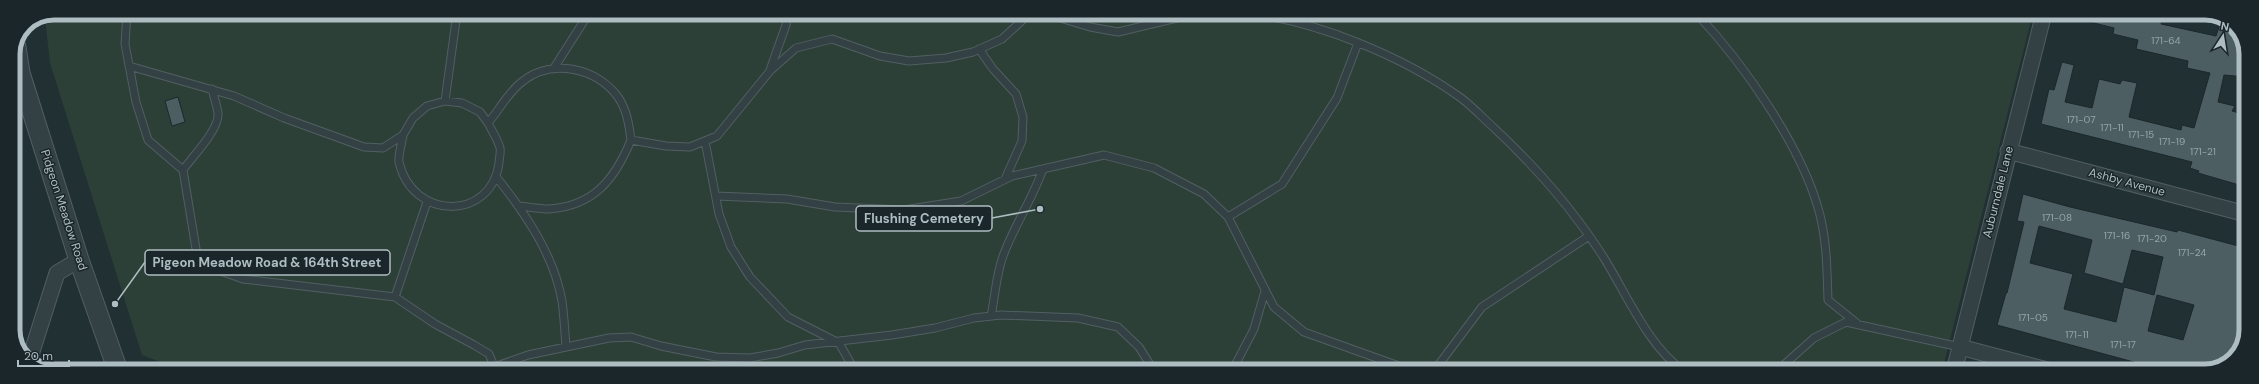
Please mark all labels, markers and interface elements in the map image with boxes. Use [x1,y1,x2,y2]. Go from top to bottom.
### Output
north arrow [2203,16,2243,56]
text: N [2220,19,2230,34]
house number: 171-64 [2151,34,2181,47]
house number: 171-07 [2066,113,2096,126]
house number: 171-11 [2100,121,2124,134]
house number: 171-15 [2128,128,2154,141]
house number: 171-19 [2159,135,2185,148]
street label: Auburndale Lane [1979,144,2017,239]
house number: 171-21 [2190,145,2216,158]
street label: Pidgeon Meadow Road [37,148,91,272]
street label: Ashby Avenue [2087,164,2167,200]
callout: Flushing Cemetery [856,206,992,231]
text: Flushing Cemetery [864,210,984,227]
house number: 171-08 [2042,211,2072,224]
house number: 171-16 [2104,229,2130,242]
house number: 171-20 [2137,232,2167,245]
house number: 171-24 [2178,246,2206,259]
callout: Pigeon Meadow Road & 164th Street [145,250,390,275]
text: Pigeon Meadow Road & 164th Street [153,254,381,271]
house number: 171-05 [2018,311,2048,324]
house number: 171-11 [2065,328,2089,341]
house number: 171-17 [2110,338,2136,351]
scale bar [18,342,69,368]
text: 20 m [24,348,53,364]

